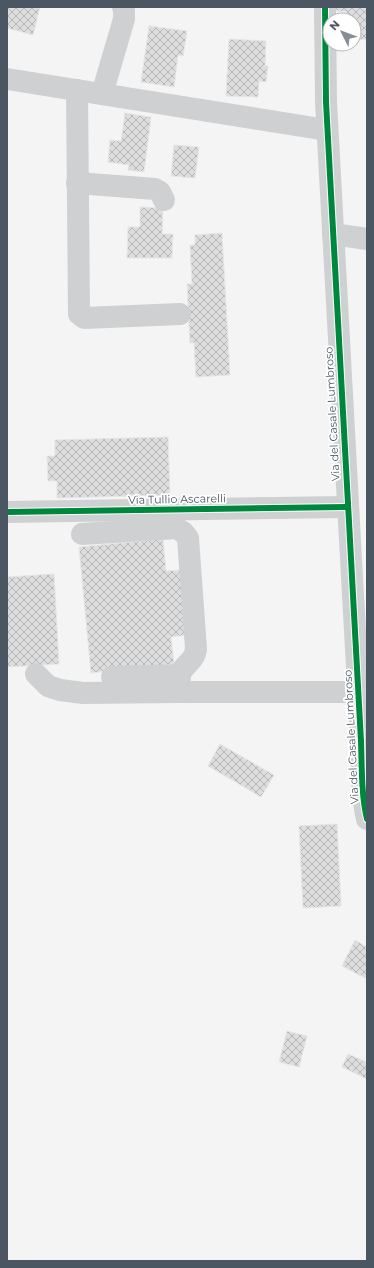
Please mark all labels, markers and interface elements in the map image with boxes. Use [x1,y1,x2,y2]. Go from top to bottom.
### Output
north arrow [322,12,362,52]
text: N [326,17,343,33]
street label: Via del Casale Lumbroso [321,346,343,482]
street label: Via Tullio Ascarelli [128,491,226,507]
street label: Via del Casale Lumbroso [340,669,362,805]

